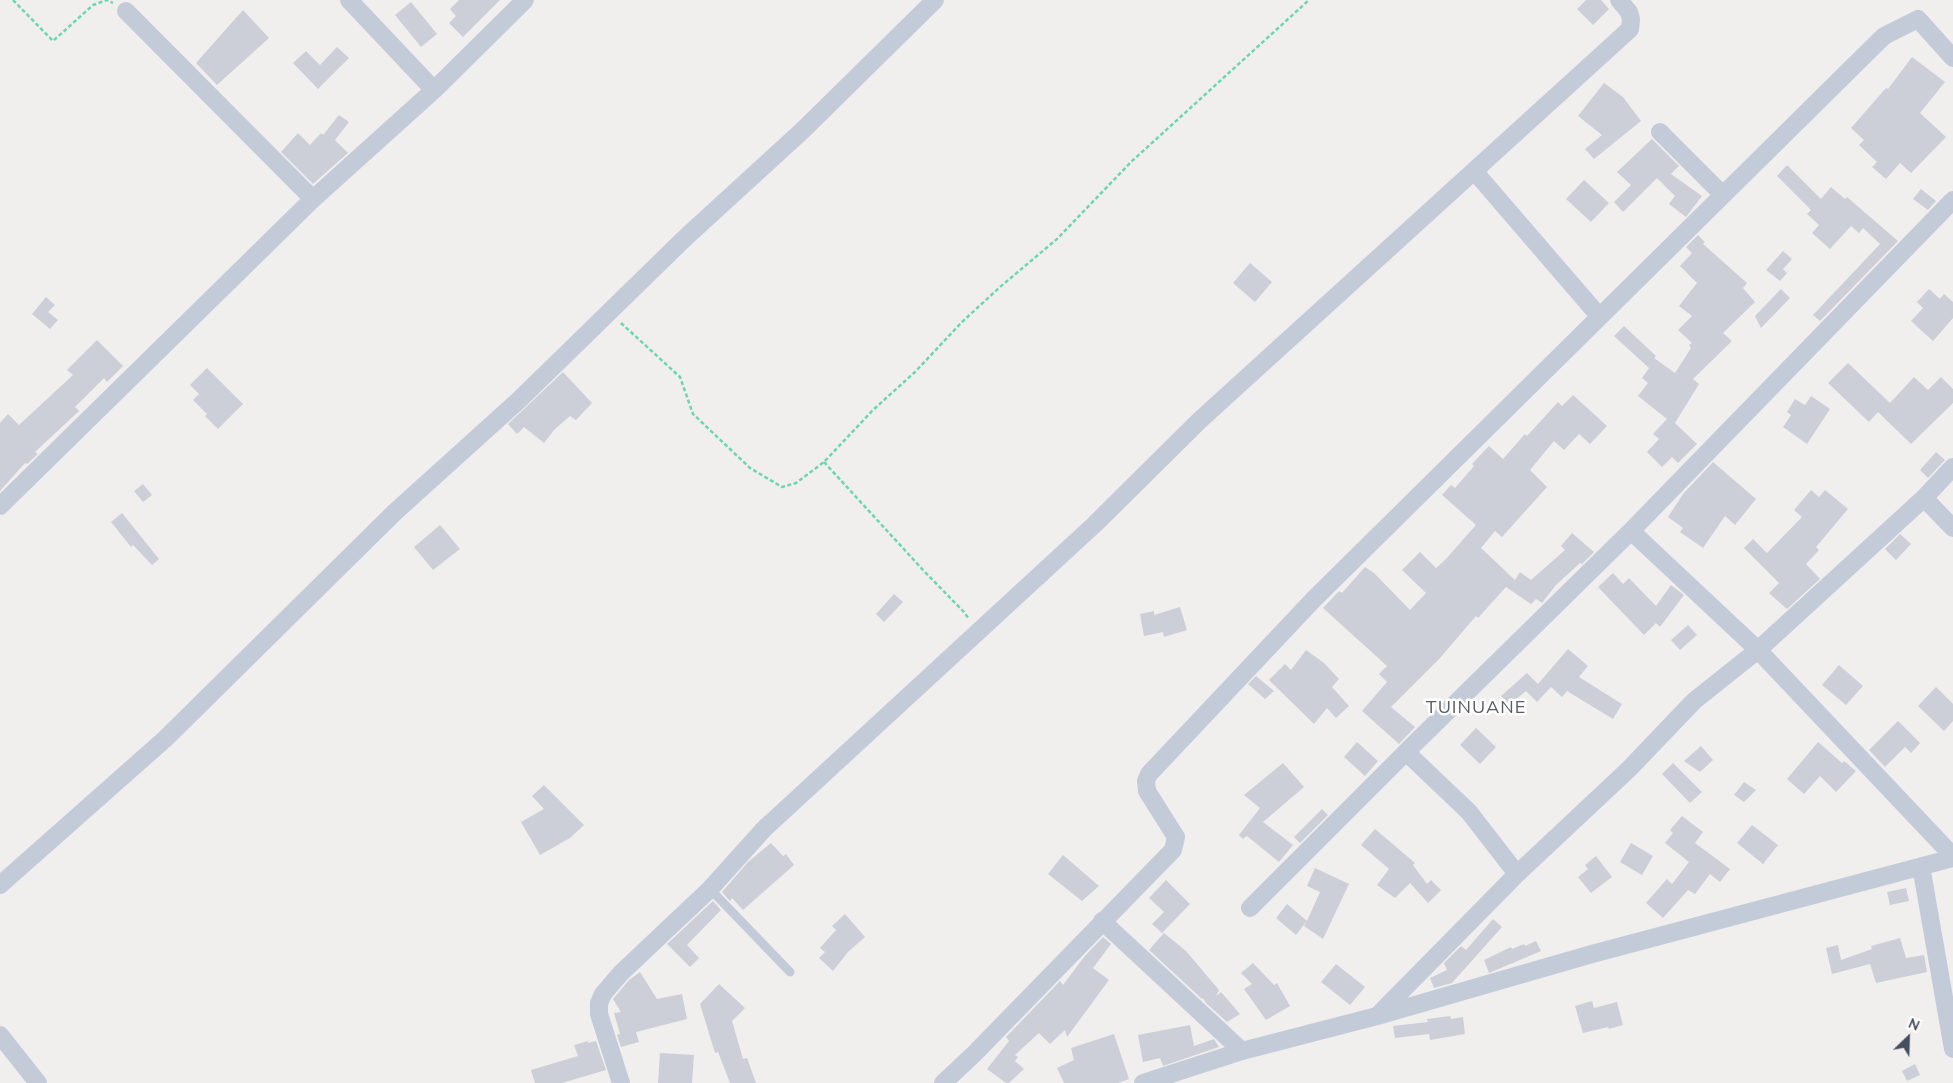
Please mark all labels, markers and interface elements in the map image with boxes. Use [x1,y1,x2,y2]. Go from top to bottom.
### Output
district label: TUINUANE [1425,697,1527,719]
north arrow [1883,1013,1933,1063]
text: N [1906,1014,1923,1035]

